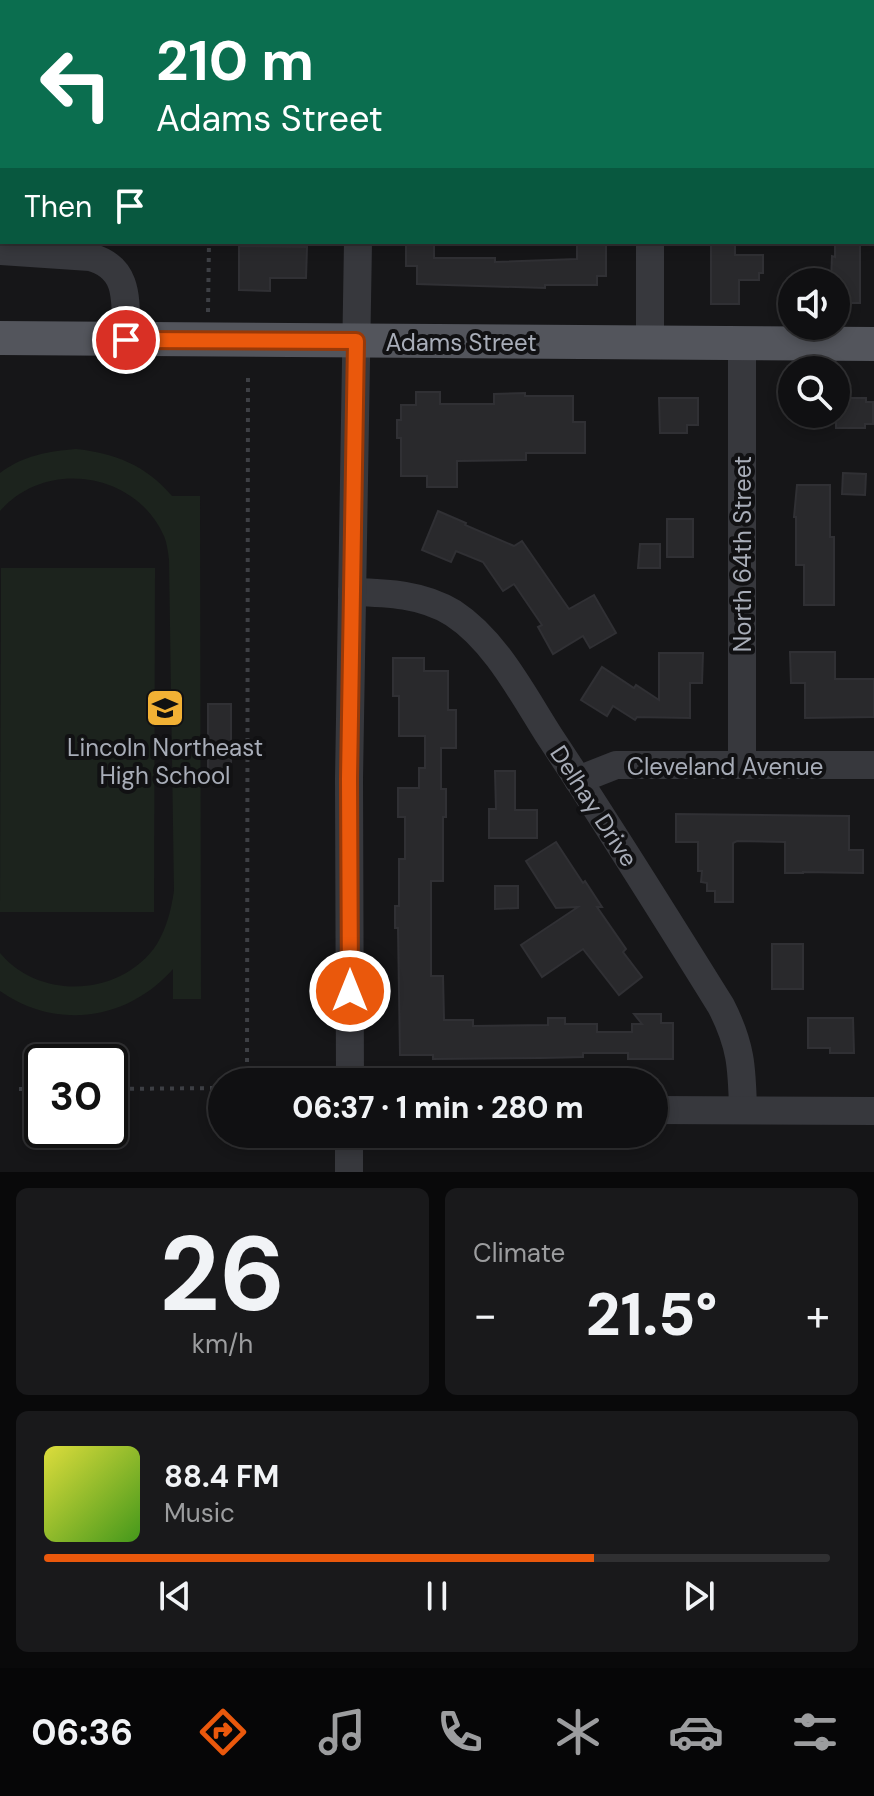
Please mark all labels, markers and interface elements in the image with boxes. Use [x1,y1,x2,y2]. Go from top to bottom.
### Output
text: 210 m [156,24,314,97]
icon: left [24,32,128,136]
text: Adams Street [156,95,383,142]
icon: arrive [108,184,152,228]
text: Then [24,187,92,226]
map controls [778,268,850,428]
button: sound [778,268,850,340]
pin [92,306,160,374]
icon: arrive [104,318,148,362]
street label: Adams Street [385,327,537,358]
button: search [778,356,850,428]
street label: North 64th Street [727,456,758,652]
school or university icon: Lincoln Northeast High School [144,687,186,729]
place label: Lincoln Northeast High School [67,732,263,791]
street label: Delhay Drive [543,739,645,873]
street label: Cleveland Avenue [627,751,823,782]
position arrow [308,949,392,1033]
speed limit sign: 30 [24,1044,128,1148]
text: 06:37 · 1 min · 280 m [292,1088,584,1127]
text: 26 [160,1207,285,1342]
text: Climate [473,1236,565,1270]
text: 21.5° [586,1275,717,1354]
text: − [473,1286,497,1344]
text: + [806,1286,830,1344]
text: km/h [192,1327,253,1361]
text: 88.4 FM [164,1457,279,1496]
text: Music [164,1496,235,1530]
icon: previous [153,1574,197,1618]
icon: pause [415,1574,459,1618]
icon: next [677,1574,721,1618]
icon: directions [195,1704,251,1760]
icon: music [314,1704,370,1760]
icon: phone [432,1704,488,1760]
icon: climate [550,1704,606,1760]
icon: car [668,1704,724,1760]
icon: filters [787,1704,843,1760]
text: 06:36 [31,1709,133,1756]

